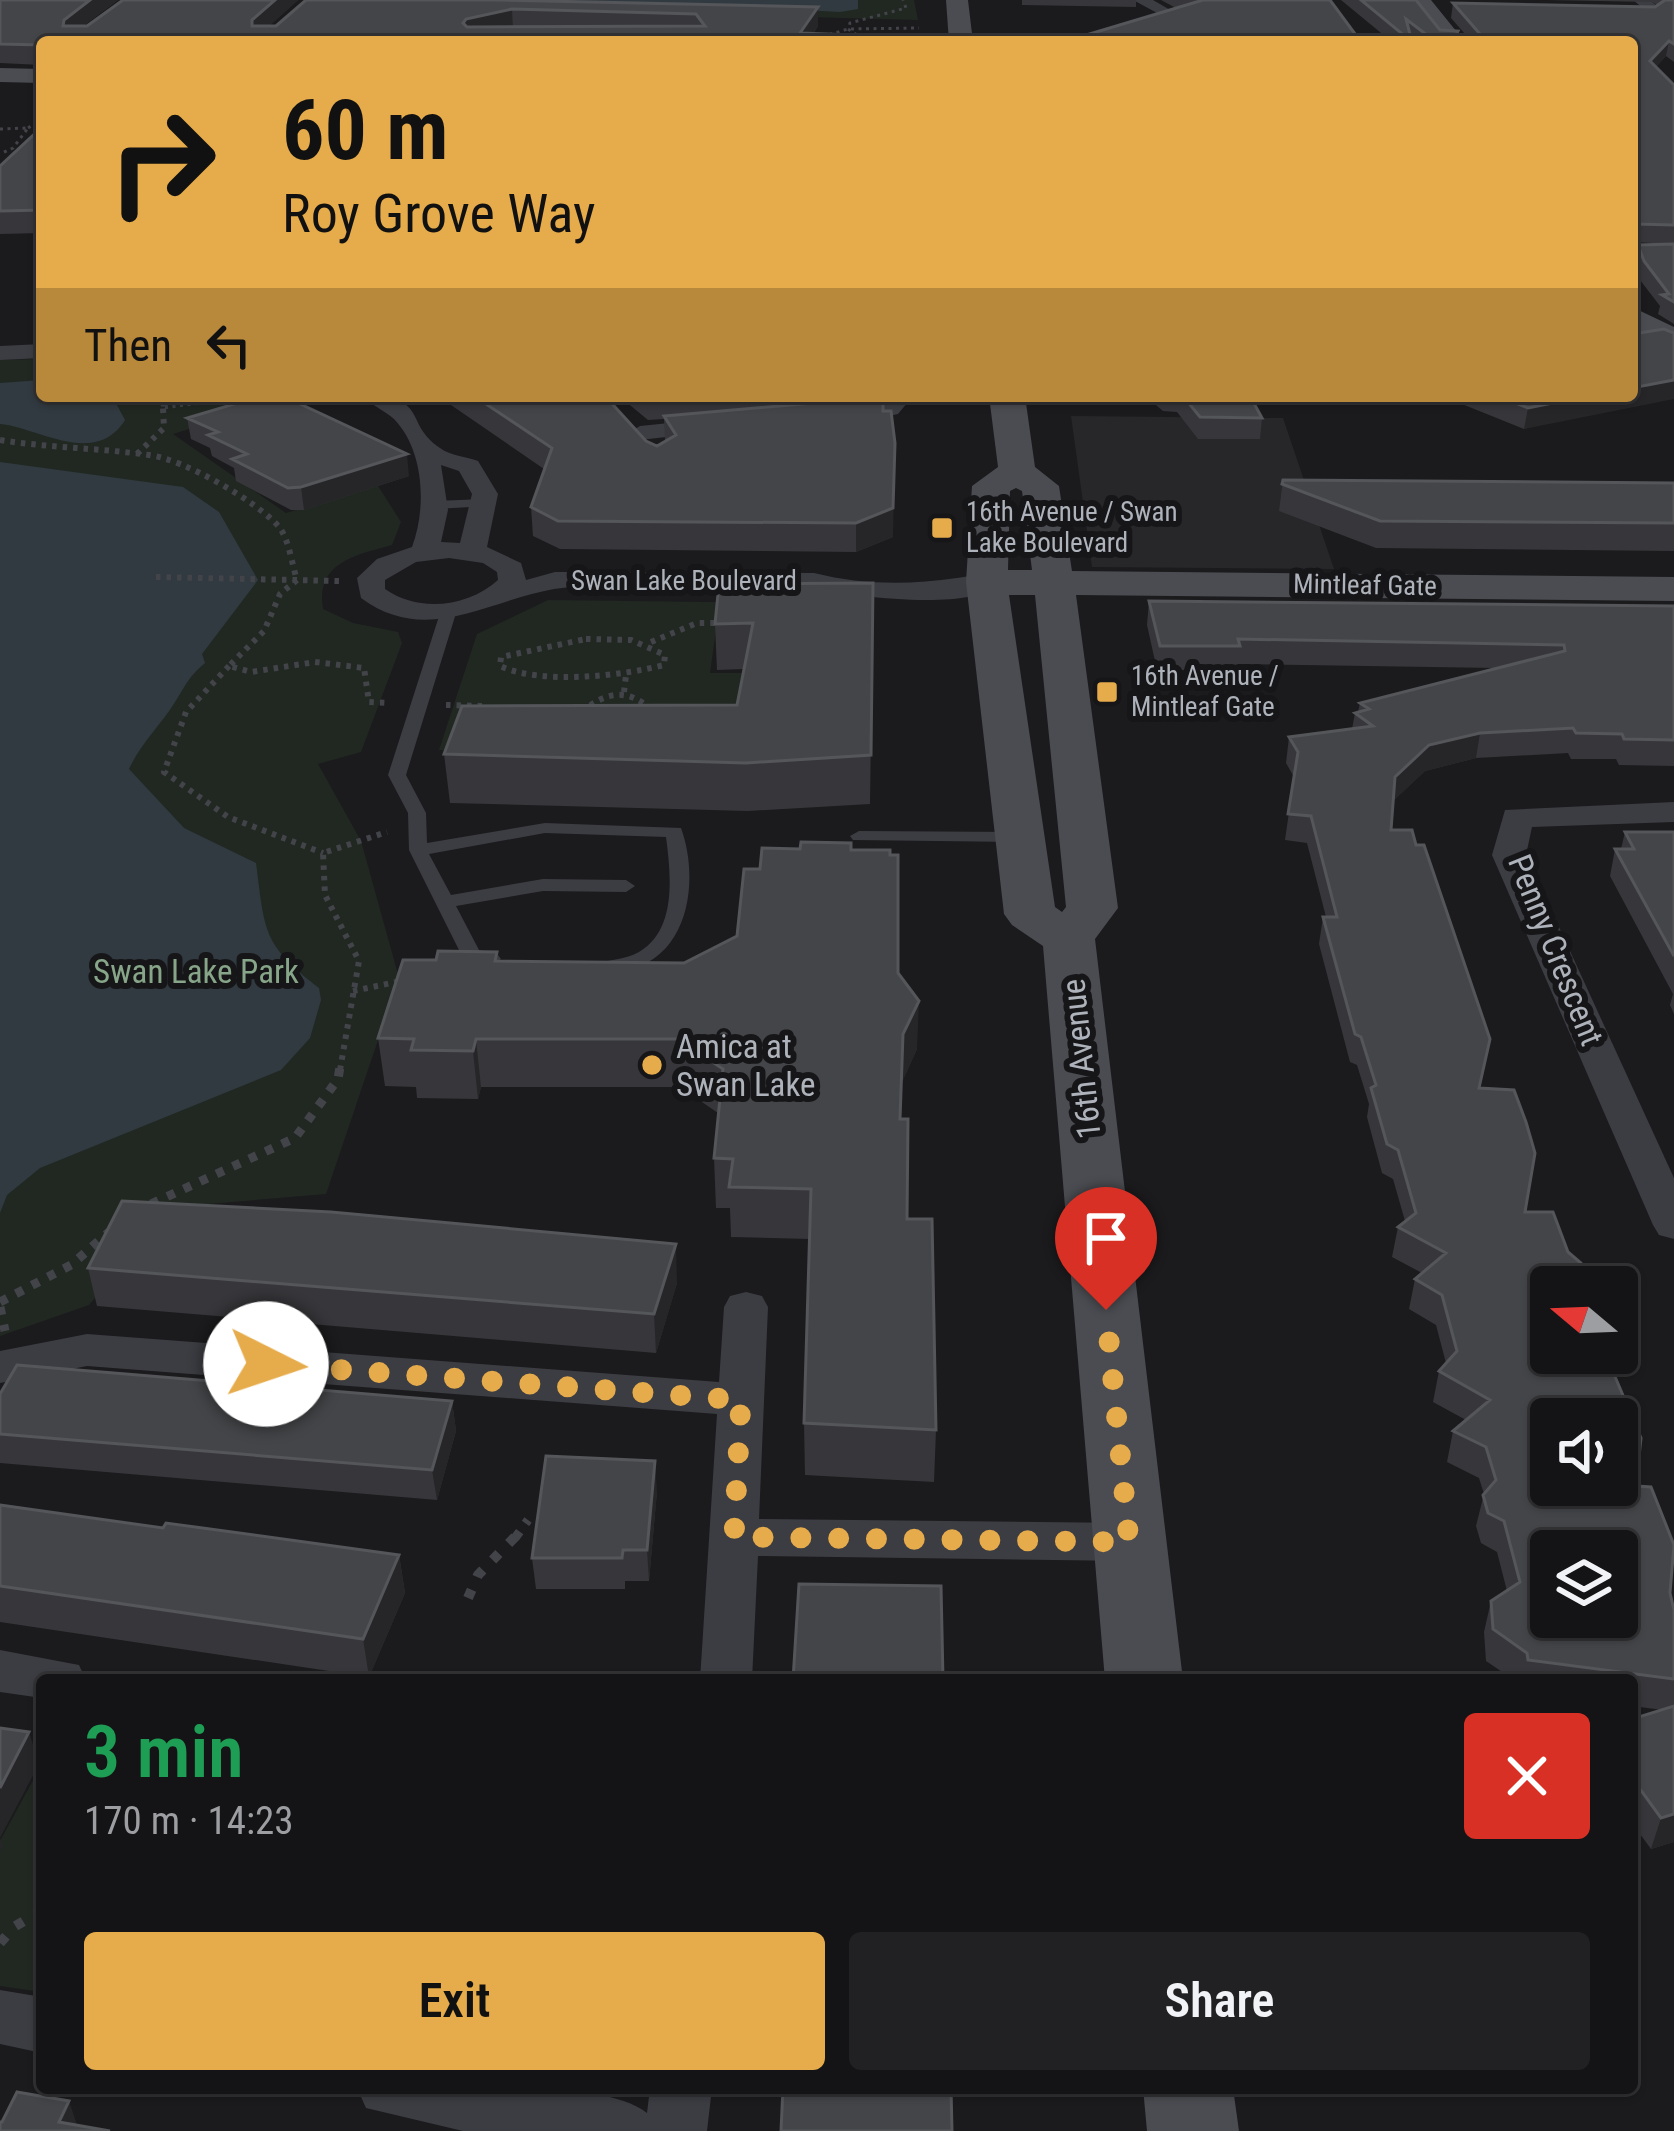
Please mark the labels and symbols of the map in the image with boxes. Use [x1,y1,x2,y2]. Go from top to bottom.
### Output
place label: 16th Avenue / Swan Lake Boulevard [966,496,1178,559]
marker: 16th Avenue / Swan Lake Boulevard [929,515,955,541]
street label: Swan Lake Boulevard [571,565,797,597]
street label: Mintleaf Gate [1293,568,1437,602]
place label: 16th Avenue / Mintleaf Gate [1131,660,1279,723]
marker: 16th Avenue / Mintleaf Gate [1094,679,1120,705]
street label: Penny Crescent [1500,849,1612,1051]
park label: Swan Lake Park [93,952,299,991]
street label: 16th Avenue [1053,977,1109,1141]
place label: Amica at Swan Lake [676,1027,815,1104]
marker: Amica at Swan Lake [639,1052,665,1078]
pin [1055,1187,1157,1310]
north arrow [1530,1266,1638,1374]
position arrow [203,1301,329,1427]

